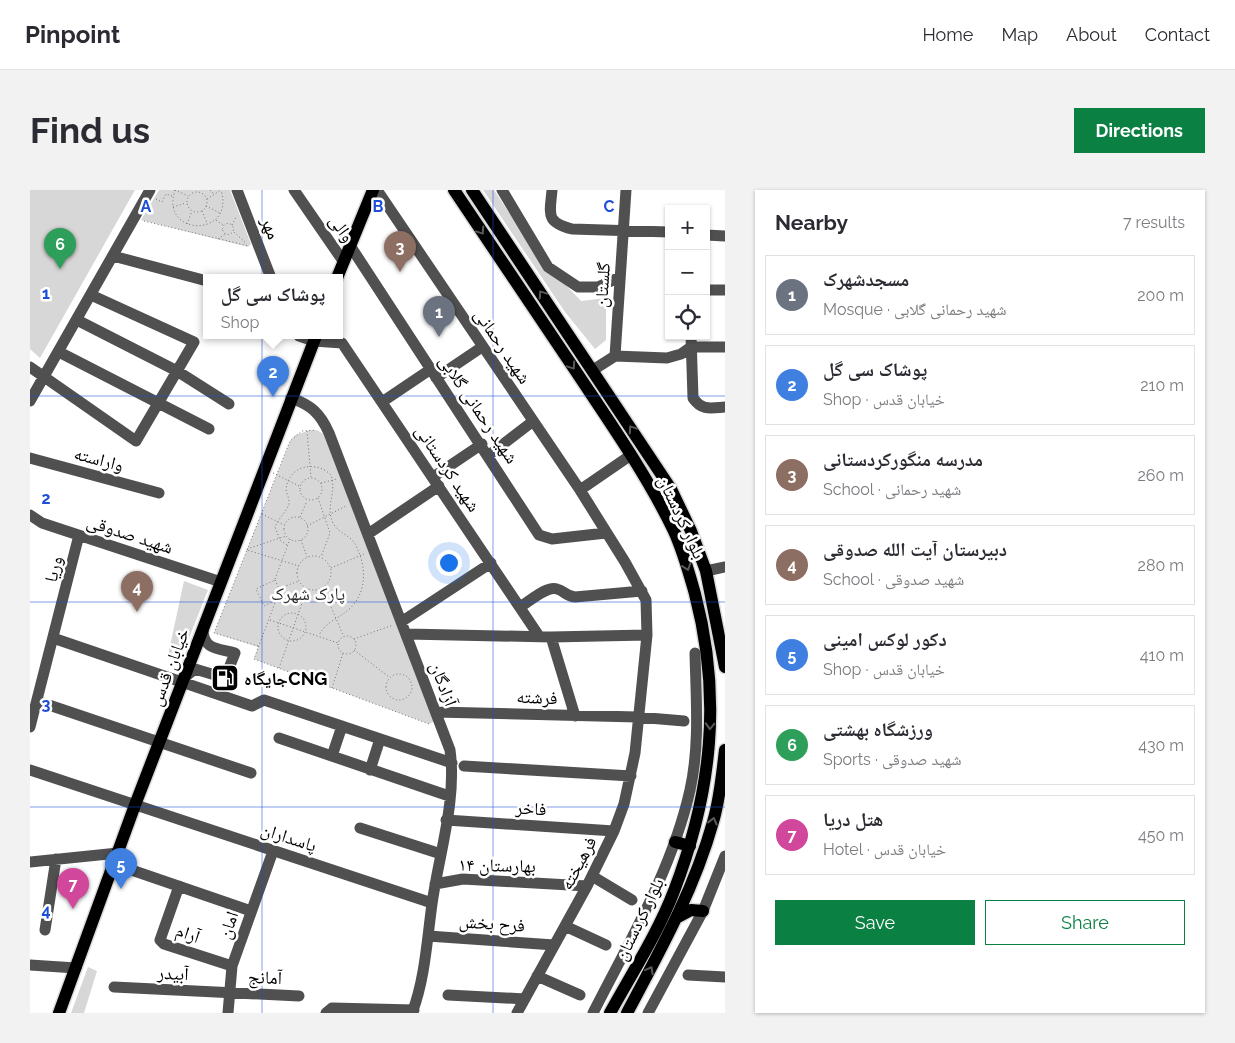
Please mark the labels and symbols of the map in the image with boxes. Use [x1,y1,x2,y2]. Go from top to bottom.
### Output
text: A [141,197,152,216]
text: B [373,197,384,216]
text: C [604,197,615,216]
street label: والی [324,210,359,246]
street label: مهر [257,213,285,242]
one-way arrow [475,225,485,234]
pin: 6 [44,228,76,269]
pin: 3 [384,231,416,272]
street label: گلستان [590,261,615,308]
text: 1 [42,284,50,303]
one-way arrow [539,290,548,299]
pin: 1 [423,296,455,337]
street label: شهید رحمانی [469,304,536,388]
street label: شهید رحمانی گلابی [434,351,523,468]
pin: 2 [257,356,289,397]
one-way arrow [566,360,575,369]
street label: شهید کردستانی [410,420,485,516]
one-way arrow [629,425,638,434]
street label: واراسته [72,442,126,476]
street label: بلوار کردستان [653,472,710,562]
text: 2 [41,489,51,508]
street label: شهید صدوقی [84,510,176,559]
your location [436,550,462,576]
street label: وریا [40,554,67,584]
one-way arrow [681,562,691,570]
pin: 4 [121,571,153,612]
park label: پارک شهرک [271,583,345,605]
street label: خیابان قدس [145,625,194,709]
street label: آزادگان [425,659,462,710]
fuel station icon: جایگاهCNG [210,663,240,693]
place label: جایگاهCNG [244,668,327,689]
street label: فرشته [516,686,558,708]
text: 3 [42,695,51,714]
one-way arrow [705,723,715,731]
street label: فاخر [514,796,547,820]
one-way arrow [707,816,718,825]
street label: پاسداران [258,818,319,857]
street label: فرهیخته [555,833,601,893]
pin: 5 [105,848,137,889]
street label: بهارستان ۱۴ [458,854,536,877]
pin: 7 [57,868,89,909]
street label: بلوار کردستان [610,874,669,964]
text: 4 [41,901,51,920]
street label: امان [214,909,243,942]
street label: فرح بخش [458,910,526,938]
street label: آرام [172,919,203,949]
street label: آبیدر [156,962,190,985]
street label: آمانج [248,966,283,990]
one-way arrow [644,966,654,975]

